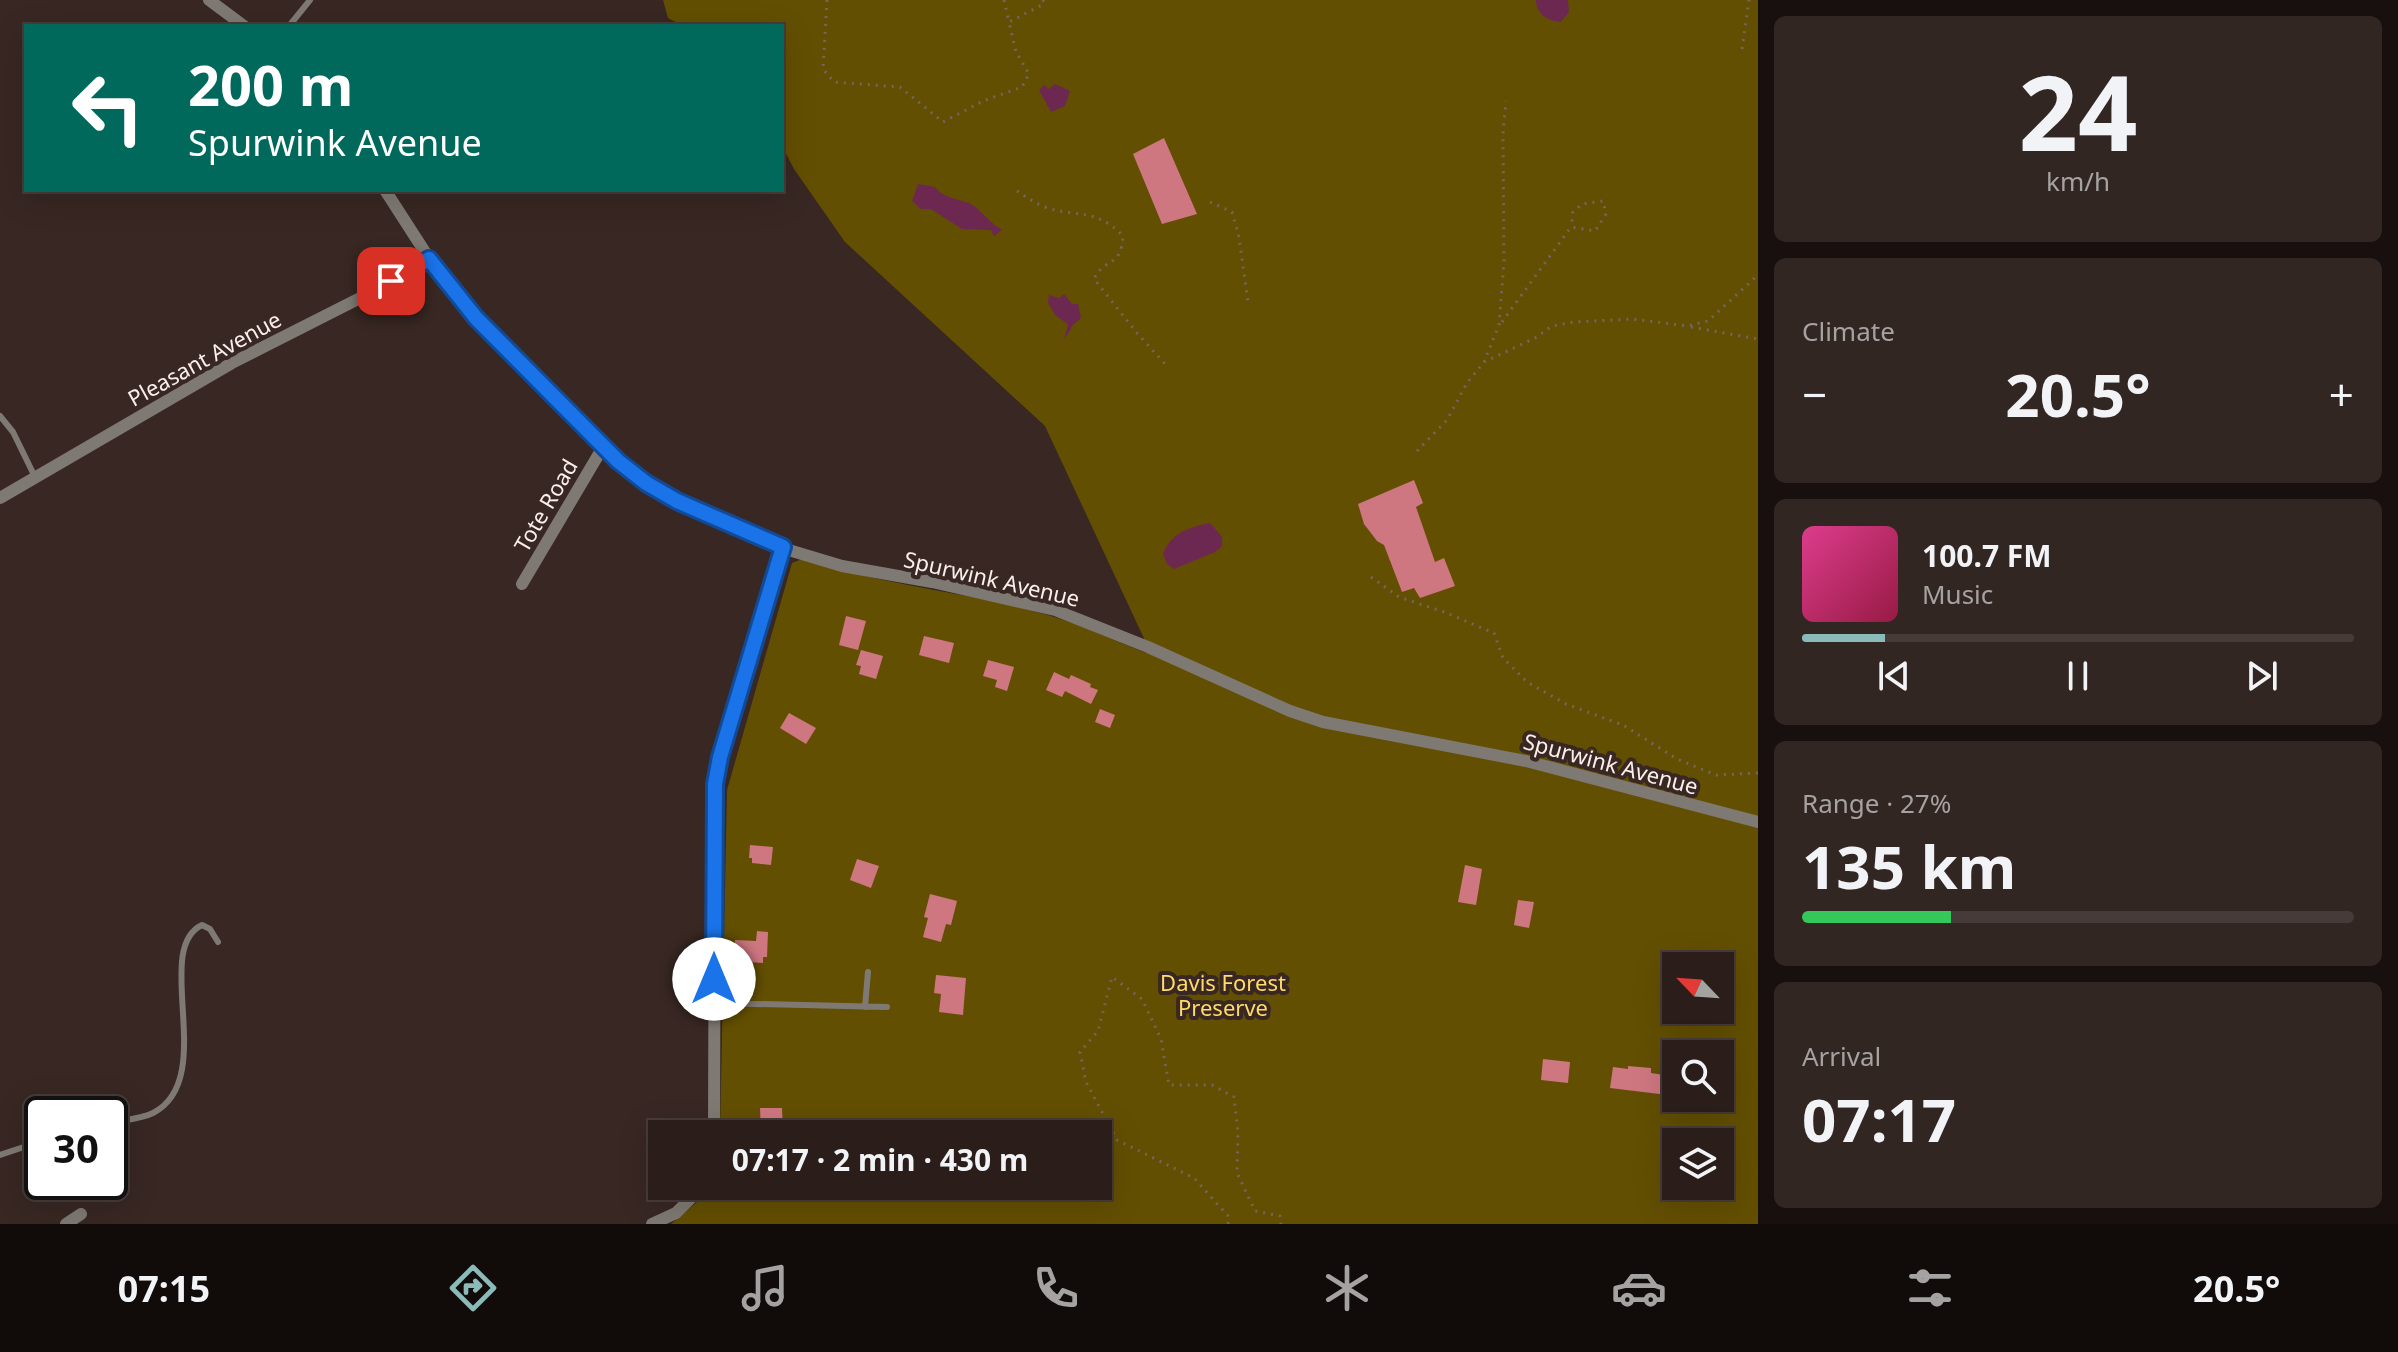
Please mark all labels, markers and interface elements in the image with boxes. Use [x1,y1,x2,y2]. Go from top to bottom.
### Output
text: 24 [2019,40,2137,181]
text: 200 m [188,46,353,122]
icon: left [56,56,160,160]
text: Spurwink Avenue [188,118,482,167]
text: km/h [2046,163,2110,199]
pin [357,247,425,315]
icon: arrive [369,259,413,303]
street label: Pleasant Avenue [122,303,286,413]
text: Climate [1802,313,1895,349]
text: 20.5° [2005,353,2151,435]
text: − [1802,364,1827,424]
text: + [2329,364,2354,424]
street label: Tote Road [506,453,584,557]
text: 100.7 FM [1922,535,2052,576]
street label: Spurwink Avenue [901,543,1083,613]
text: Music [1922,576,1993,612]
icon: previous [1872,654,1916,698]
icon: pause [2056,654,2100,698]
icon: next [2240,654,2284,698]
street label: Spurwink Avenue [1520,725,1702,801]
text: Range · 27% [1802,785,1951,821]
text: 135 km [1802,825,2016,907]
position arrow [672,937,756,1021]
north arrow [1662,952,1734,1024]
map controls [1662,952,1734,1200]
park label: Davis Forest Preserve [1160,967,1286,1022]
text: Arrival [1802,1038,1881,1074]
button: search [1662,1040,1734,1112]
text: 07:17 [1802,1078,1956,1160]
speed limit sign: 30 [24,1096,128,1200]
button: layers [1662,1128,1734,1200]
text: 07:17 · 2 min · 430 m [732,1139,1028,1180]
icon: directions [445,1260,501,1316]
icon: music [737,1260,793,1316]
icon: phone [1028,1260,1084,1316]
icon: climate [1319,1260,1375,1316]
icon: car [1611,1260,1667,1316]
icon: filters [1902,1260,1958,1316]
text: 07:15 [118,1264,210,1313]
text: 20.5° [2193,1264,2280,1313]

